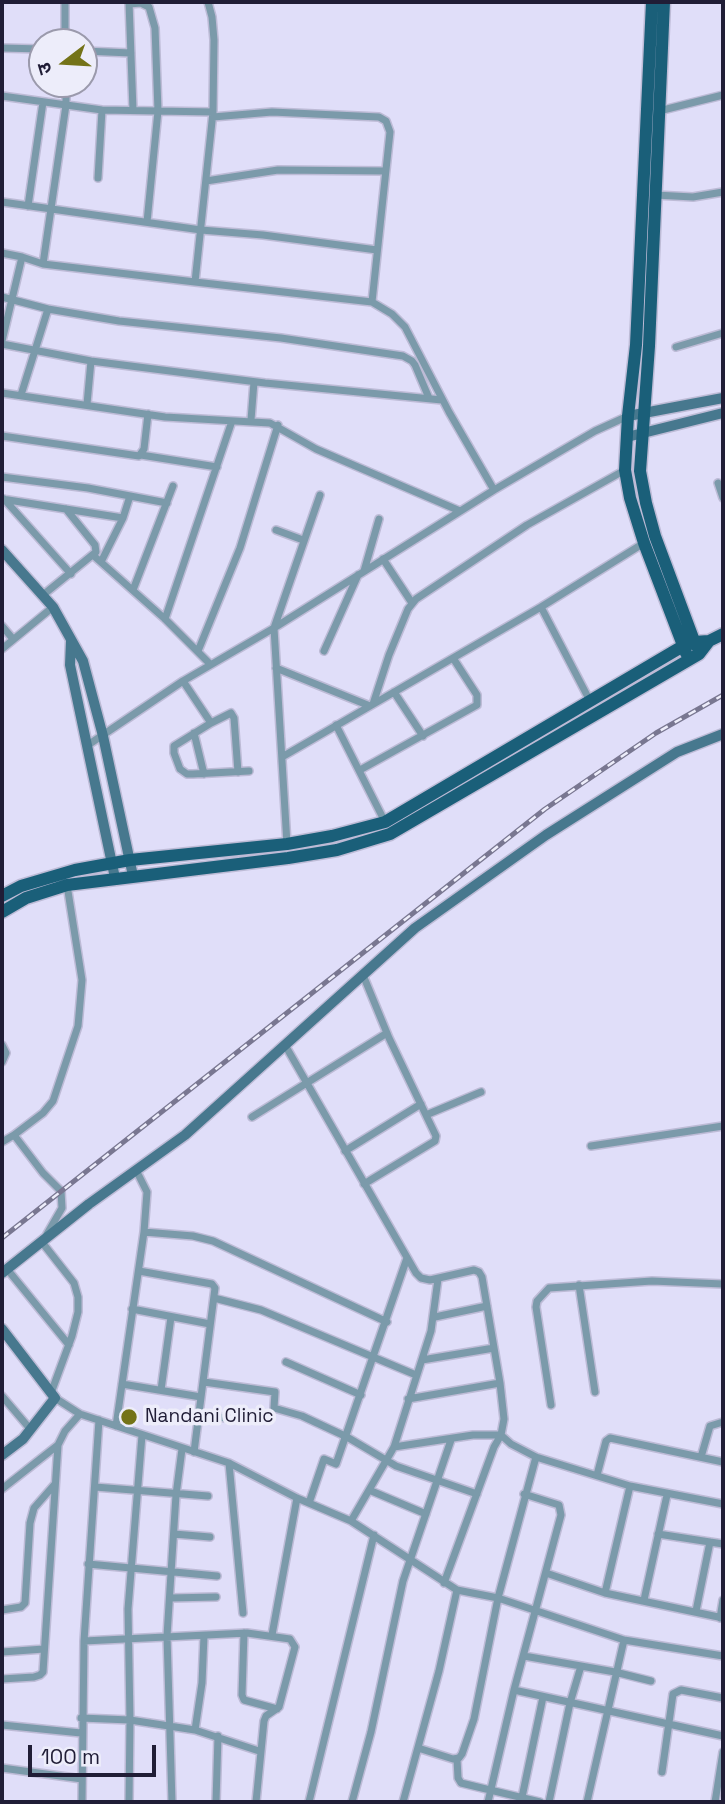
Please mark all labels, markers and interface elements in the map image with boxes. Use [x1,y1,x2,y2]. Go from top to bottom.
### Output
north arrow [28,28,98,98]
text: उ [31,60,58,78]
place label: Nandani Clinic [145,1406,274,1428]
marker: Nandani Clinic [119,1407,139,1427]
scale bar [32,1730,159,1774]
text: 100 m [41,1743,100,1770]

